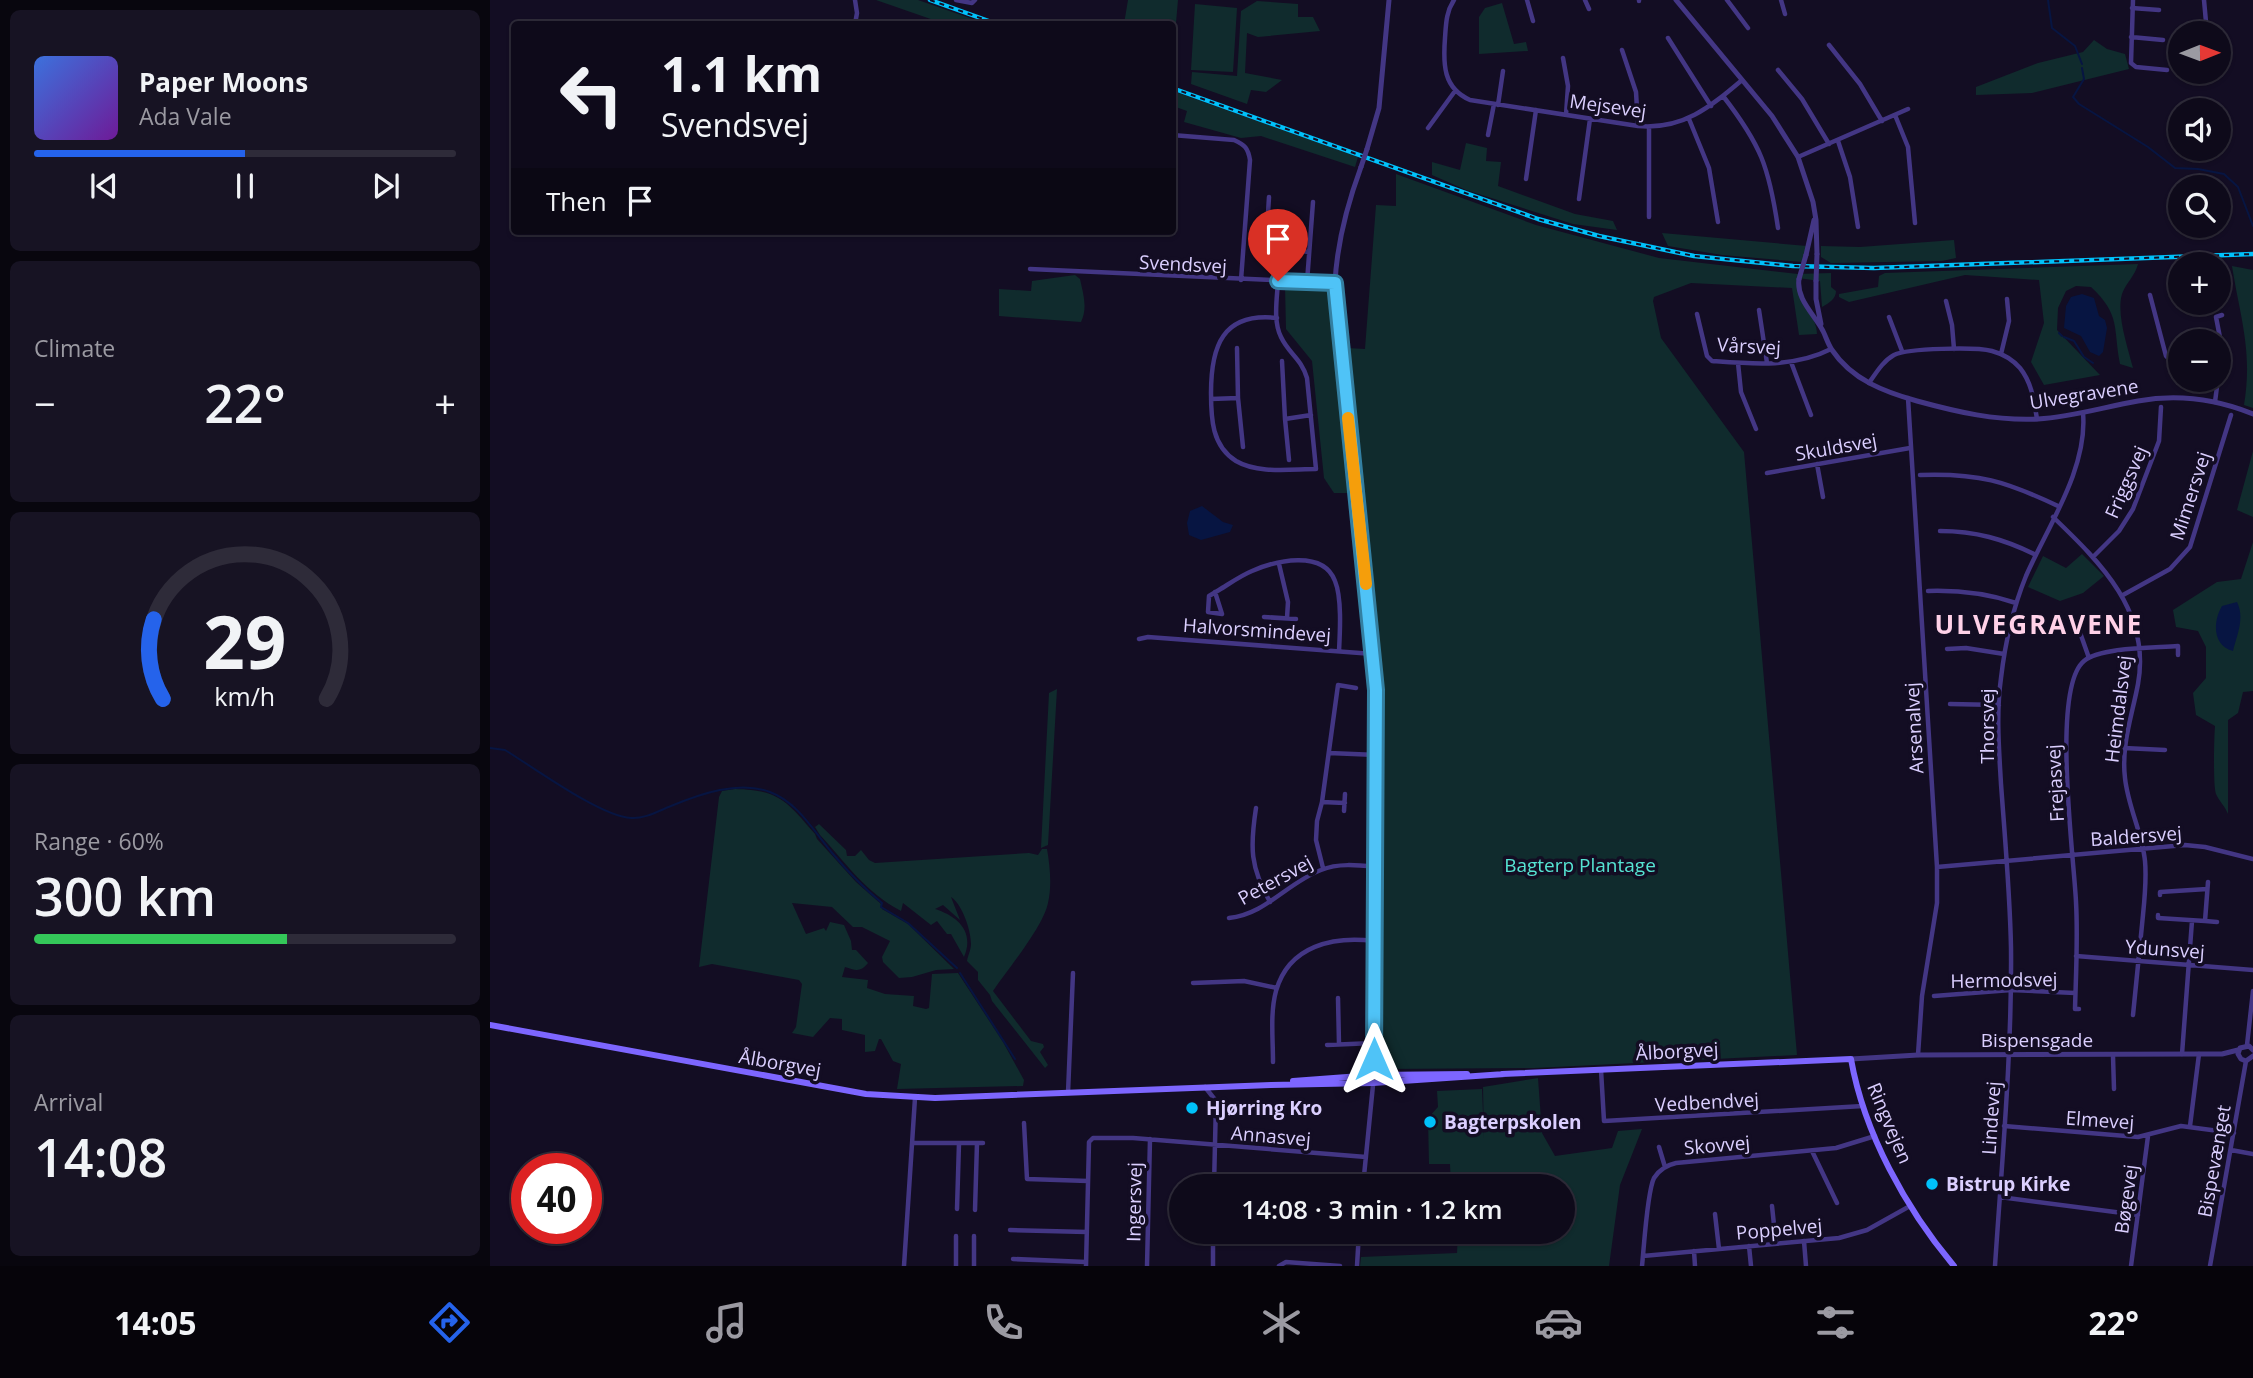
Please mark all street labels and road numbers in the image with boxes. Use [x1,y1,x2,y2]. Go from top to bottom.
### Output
street label: Mejsevej [1568,88,1648,124]
street label: Svendsvej [1138,249,1228,279]
street label: Vårsvej [1717,331,1781,361]
street label: Ulvegravene [2028,373,2140,415]
street label: Skuldsvej [1793,427,1879,467]
street label: Friggsvej [2098,442,2154,522]
street label: Mimersvej [2163,448,2217,544]
street label: Halvorsmindevej [1182,612,1332,648]
street label: Heimdalsvej [2099,654,2137,764]
street label: Arsenalvej [1899,682,1929,774]
street label: Thorsvej [1974,688,2000,764]
street label: Frejasvej [2040,744,2070,822]
street label: Baldersvej [2089,820,2183,852]
street label: Petersvej [1233,849,1317,911]
street label: Ydunsvej [2124,933,2206,965]
street label: Hermodsvej [1950,966,2058,994]
street label: Bispensgade [1981,1027,2093,1053]
street label: Ålborgvej [1635,1036,1719,1066]
street label: Ålborgvej [737,1043,823,1083]
street label: Ringvejen [1861,1078,1919,1168]
street label: Lindevej [1975,1080,2007,1156]
street label: Vedbendvej [1654,1086,1760,1118]
street label: Bispevænget [2191,1103,2237,1219]
street label: Elmevej [2065,1105,2135,1135]
street label: Annasvej [1230,1120,1312,1152]
street label: Skovvej [1683,1129,1751,1161]
street label: Ingersvej [1120,1162,1148,1242]
street label: Bøgevej [2108,1163,2144,1235]
street label: Poppelvej [1735,1212,1823,1246]

